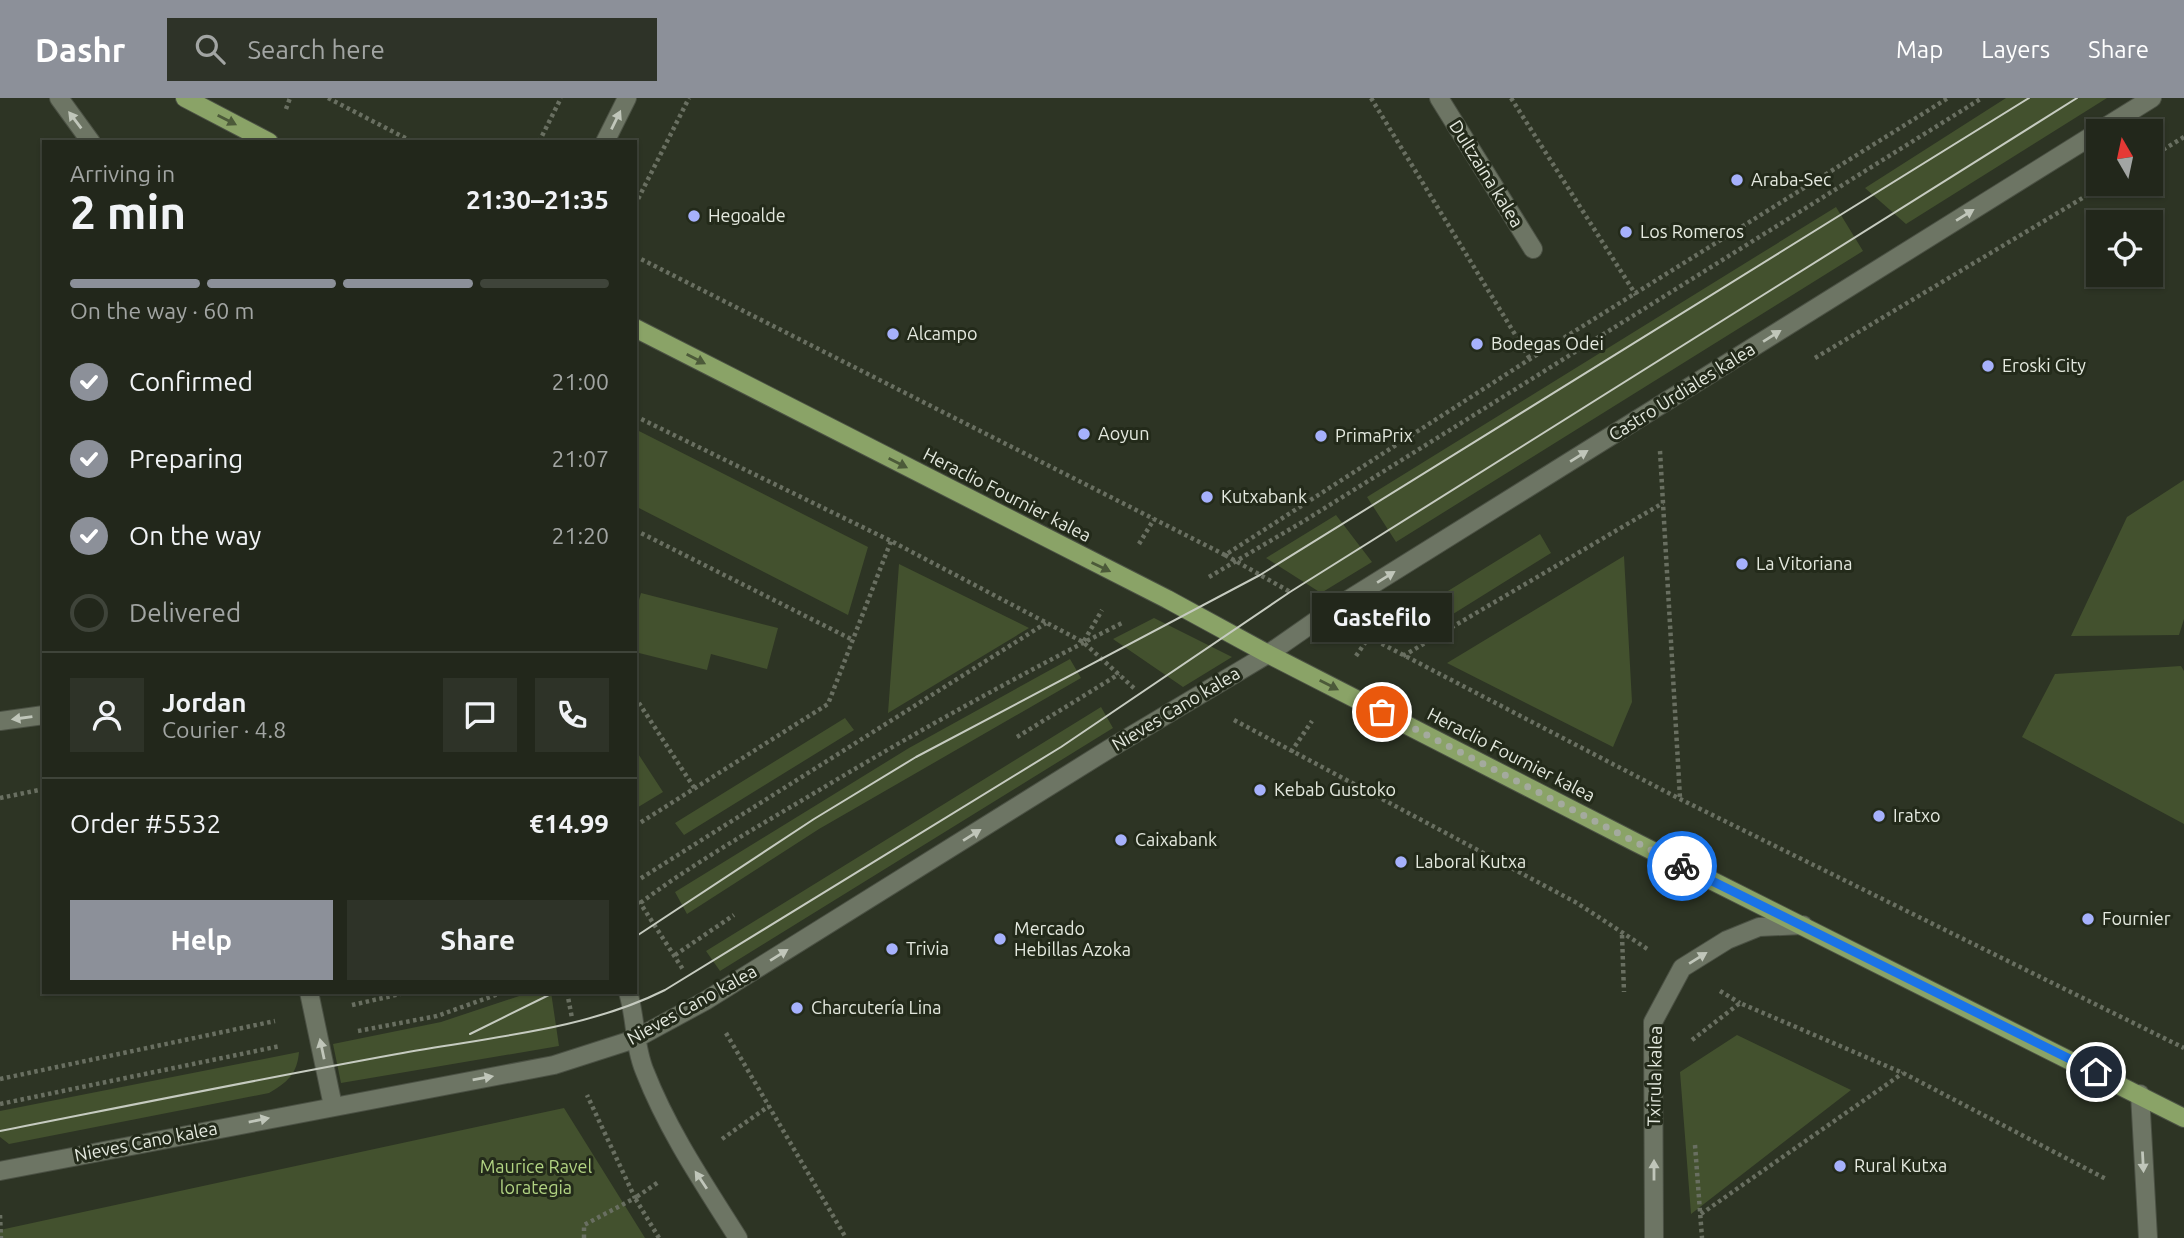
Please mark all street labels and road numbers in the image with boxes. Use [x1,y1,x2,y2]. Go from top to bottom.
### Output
street label: Dultzaina kalea [1446,116,1528,231]
street label: Castro Urdiales kalea [1605,338,1758,444]
street label: Heraclio Fournier kalea [920,443,1095,545]
street label: Nieves Cano kalea [1108,662,1243,754]
street label: Heraclio Fournier kalea [1424,703,1599,805]
street label: Nieves Cano kalea [623,960,760,1048]
street label: Txirula kalea [1643,1025,1665,1126]
street label: Nieves Cano kalea [73,1117,219,1165]

